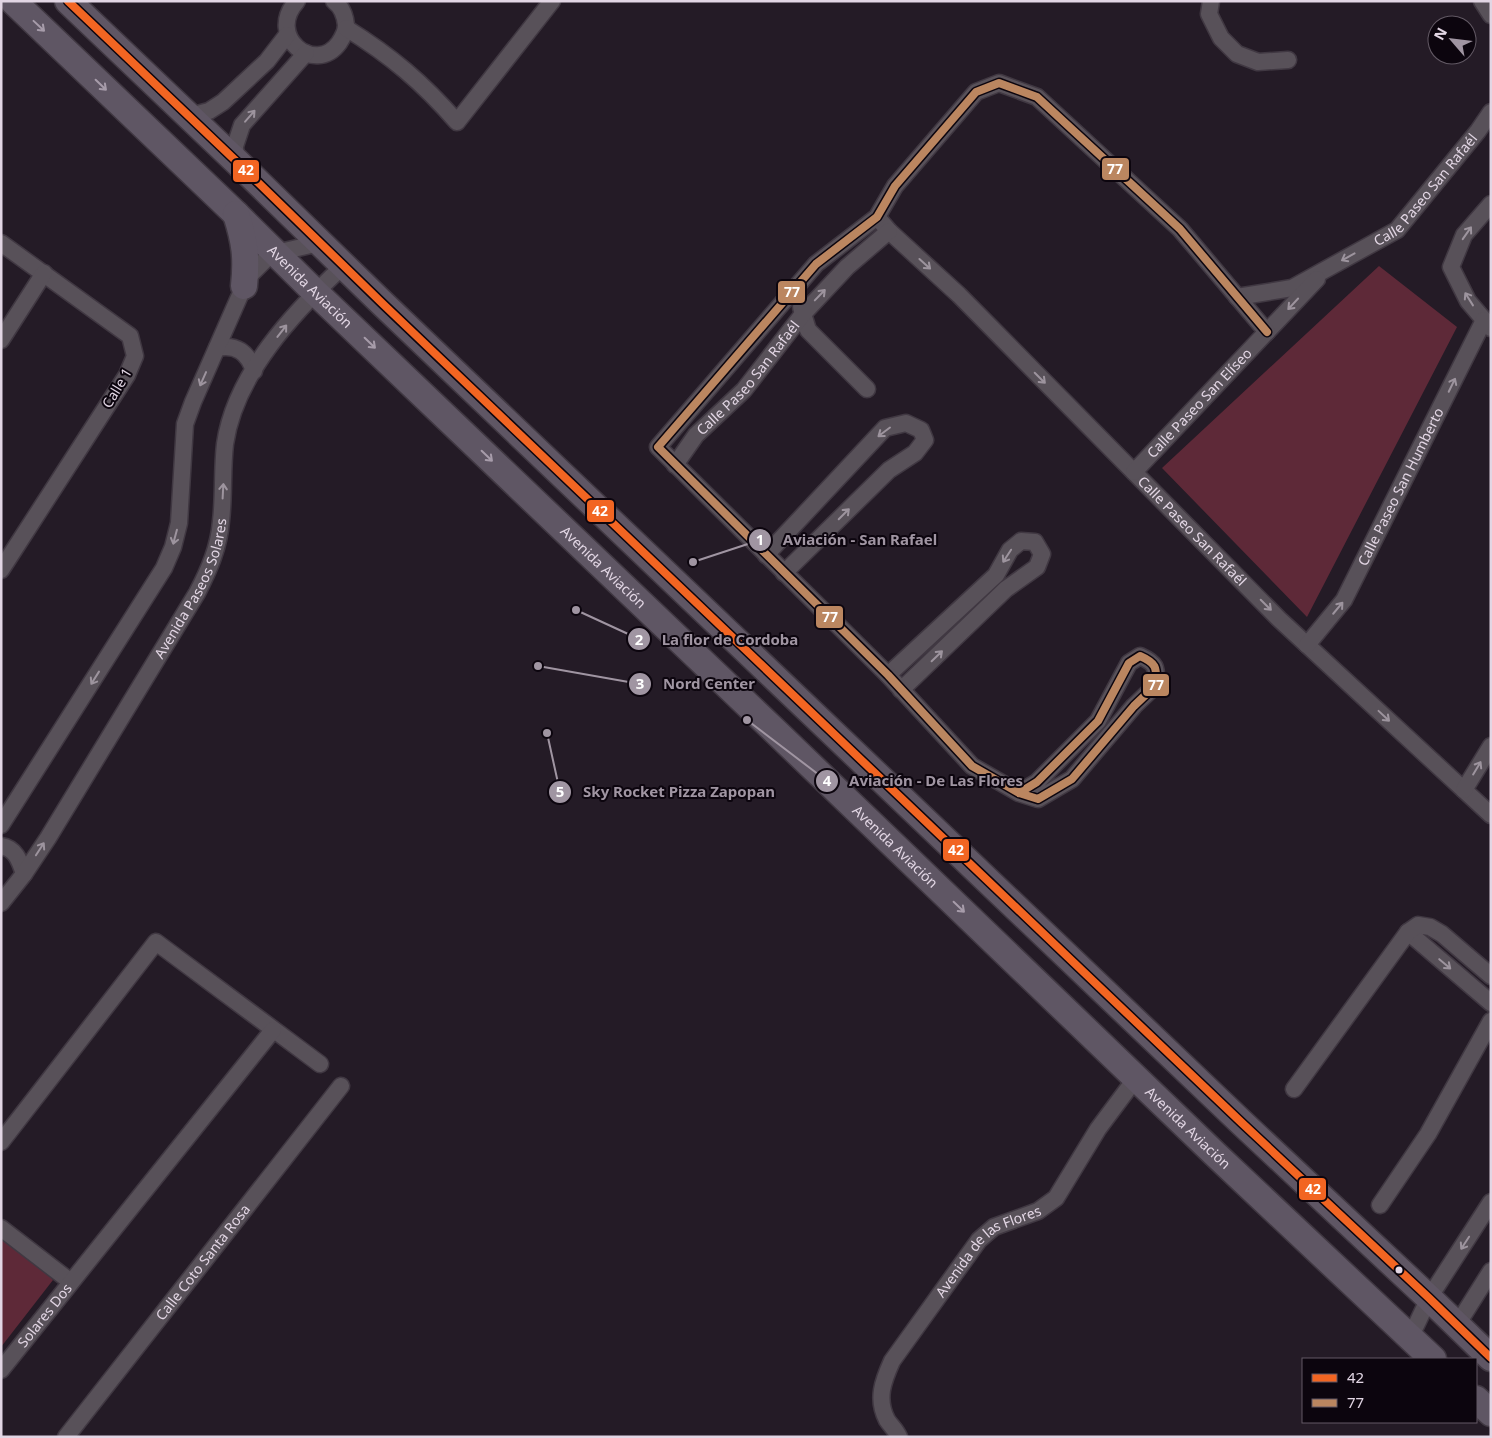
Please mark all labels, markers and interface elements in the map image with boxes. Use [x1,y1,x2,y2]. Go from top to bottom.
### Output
north arrow [1427,15,1477,65]
one-way arrow [33,20,46,32]
text: N [1429,24,1451,43]
one-way arrow [95,79,108,91]
one-way arrow [244,110,255,123]
street label: Calle Paseo San Rafaél [1370,129,1481,250]
line badge: 77 [1101,157,1130,181]
line badge: 42 [232,159,260,183]
text: 77 [1107,159,1123,178]
text: 42 [238,160,254,179]
one-way arrow [1462,226,1472,240]
street label: Avenida Aviación [264,241,357,332]
one-way arrow [1341,253,1356,262]
one-way arrow [918,258,931,270]
line badge: 77 [777,280,806,304]
text: 77 [784,282,800,301]
one-way arrow [814,289,826,302]
one-way arrow [1463,293,1473,307]
one-way arrow [1287,298,1299,310]
street label: Calle Paseo San Rafaél [692,317,803,439]
one-way arrow [277,324,287,338]
one-way arrow [363,337,376,349]
street label: Calle Paseo San Elíseo [1142,344,1256,462]
street label: Calle 1 [97,364,136,411]
one-way arrow [197,371,207,386]
one-way arrow [1034,371,1046,383]
one-way arrow [1447,378,1457,393]
street label: Calle Paseo San Humberto [1353,404,1448,569]
one-way arrow [877,427,891,437]
one-way arrow [481,450,494,462]
street label: Calle Paseo San Rafaél [1134,472,1251,590]
one-way arrow [218,483,227,499]
line badge: 42 [586,499,615,523]
text: 42 [592,501,608,520]
one-way arrow [838,508,850,520]
street label: Avenida Paseos Solares [149,517,230,662]
street label: Avenida Aviación [557,522,651,612]
callout: Aviación - San Rafael [748,525,947,555]
one-way arrow [170,529,179,545]
text: 1 [756,529,764,549]
text: Aviación - San Rafael [783,529,937,549]
one-way arrow [1002,549,1012,563]
one-way arrow [1259,599,1272,611]
one-way arrow [1333,601,1344,614]
line badge: 77 [815,605,844,629]
text: 77 [822,607,838,626]
callout: La flor de Cordoba [627,624,808,654]
text: 2 [635,629,644,649]
text: La flor de Cordoba [662,629,798,649]
one-way arrow [930,650,943,662]
callout: Nord Center [628,669,764,699]
one-way arrow [90,671,100,685]
text: 3 [636,673,644,693]
text: Nord Center [663,673,755,693]
line badge: 77 [1142,673,1170,697]
text: 77 [1148,675,1164,694]
one-way arrow [1378,710,1391,722]
one-way arrow [1473,762,1483,776]
callout: Aviación - De Las Flores [814,766,1033,796]
text: 4 [823,770,832,790]
text: Aviación - De Las Flores [849,770,1023,790]
callout: Sky Rocket Pizza Zapopan [548,777,785,807]
text: 5 [556,781,564,801]
text: Sky Rocket Pizza Zapopan [583,781,775,801]
street label: Avenida Aviación [849,801,942,892]
line badge: 42 [942,838,970,862]
text: 42 [948,840,964,859]
one-way arrow [35,843,45,857]
one-way arrow [952,901,965,913]
one-way arrow [1438,958,1451,969]
street label: Avenida Aviación [1141,1082,1235,1173]
line badge: 42 [1298,1177,1327,1201]
text: 42 [1305,1179,1321,1198]
street label: Calle Coto Santa Rosa [151,1200,254,1324]
street label: Avenida de las Flores [931,1201,1044,1301]
one-way arrow [1459,1235,1469,1249]
unlabelled marker [1394,1265,1404,1275]
street label: Solares Dos [13,1279,76,1351]
legend [1302,1358,1477,1423]
text: 42 [1347,1367,1364,1387]
text: 77 [1347,1392,1364,1412]

